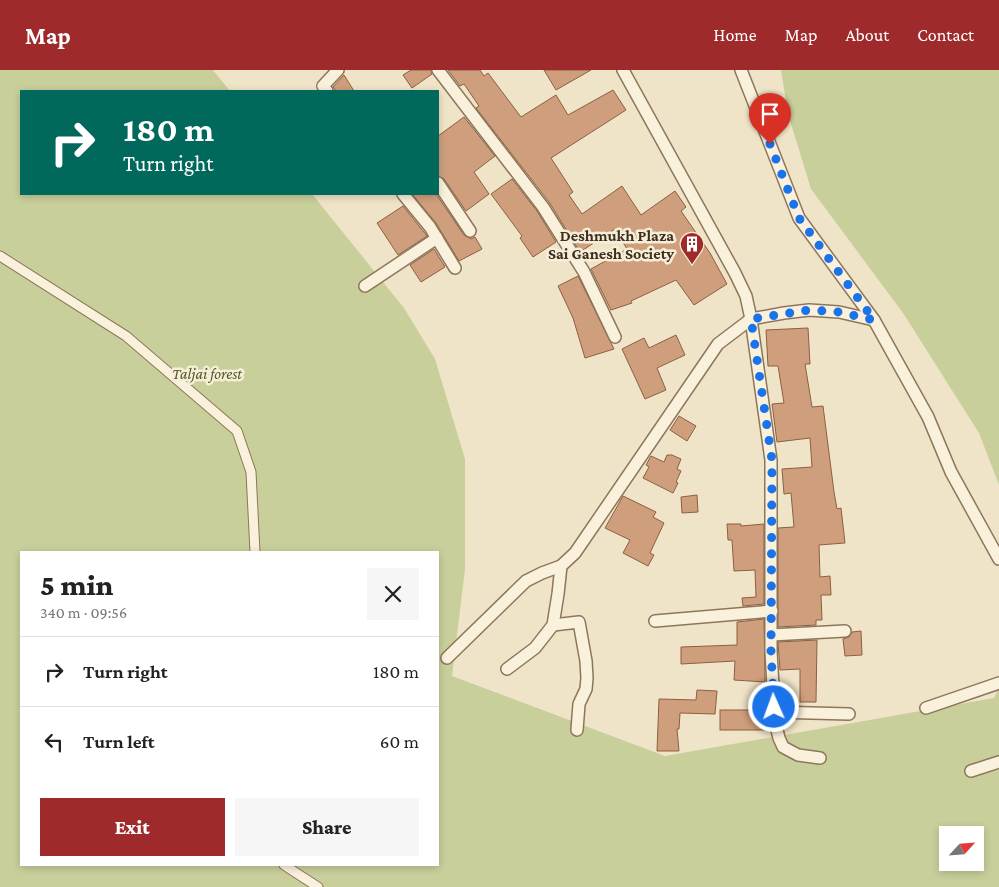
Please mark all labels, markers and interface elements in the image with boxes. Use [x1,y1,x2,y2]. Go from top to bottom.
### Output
text: Map [25,22,71,49]
text: Home [714,25,757,45]
text: Map [785,25,817,45]
text: About [845,25,889,45]
text: Contact [917,25,974,45]
pin [749,93,791,144]
icon: arrive [756,100,784,128]
icon: right [40,110,105,175]
text: 180 m [123,110,214,149]
text: Turn right [123,151,214,176]
place label: Deshmukh Plaza Sai Ganesh Society [548,227,674,262]
building icon: Deshmukh Plaza Sai Ganesh Society [679,231,705,265]
park label: Taljai forest [172,365,242,383]
text: 5 min [40,568,113,601]
button: close [367,568,419,620]
text: 340 m · 09:56 [40,604,127,621]
icon: right [40,658,68,686]
text: Turn right [83,661,168,682]
text: 180 m [373,661,419,682]
position arrow [747,680,799,732]
icon: left [40,728,68,756]
text: Turn left [83,731,155,752]
text: 60 m [380,731,419,752]
button: Exit [40,798,225,856]
button: Share [235,798,419,856]
north arrow [939,826,984,871]
map controls [939,826,984,871]

